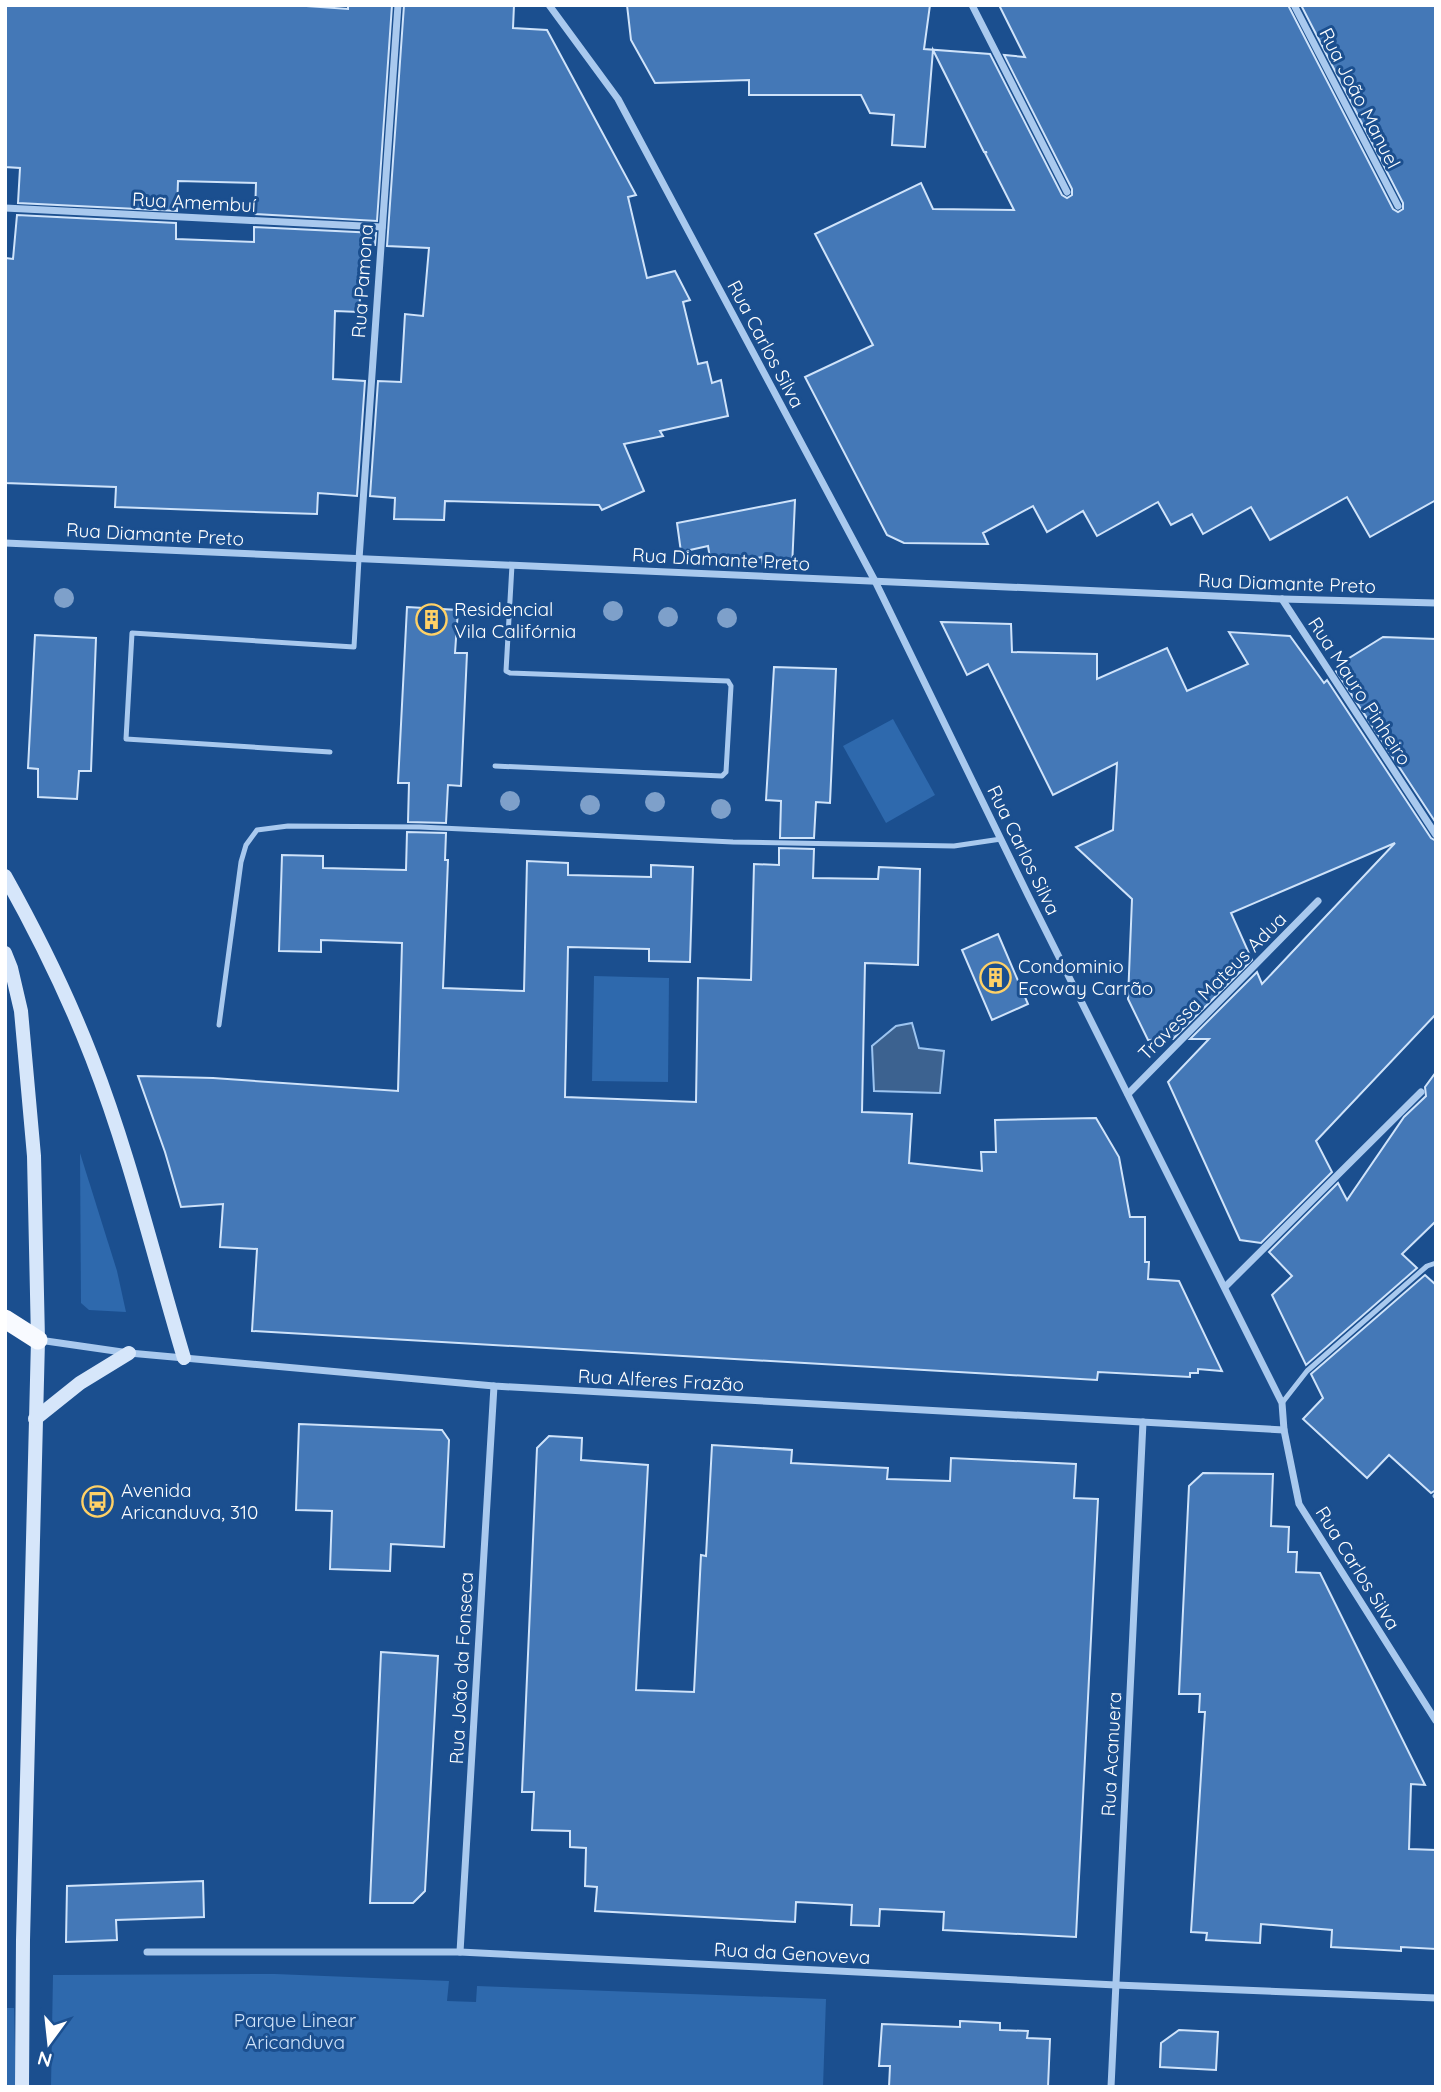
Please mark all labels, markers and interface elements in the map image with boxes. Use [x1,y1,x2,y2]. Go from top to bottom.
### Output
street label: Rua João Manuel [1314,24,1406,172]
street label: Rua Amembuí [131,187,258,217]
street label: Rua Pamona [346,223,378,339]
street label: Rua Carlos Silva [722,276,810,412]
street label: Rua Diamante Preto [65,517,245,551]
street label: Rua Diamante Preto [631,542,811,576]
street label: Rua Diamante Preto [1198,568,1376,598]
place label: Residencial Vila Califórnia [454,597,576,643]
building icon: Residencial Vila Califórnia [414,603,448,637]
street label: Rua Mauro Pinheiro [1303,612,1417,770]
street label: Rua Carlos Silva [982,781,1066,919]
street label: Travessa Mateus Adua [1133,907,1291,1065]
place label: Condominio Ecoway Carrão [1018,954,1153,1000]
building icon: Condominio Ecoway Carrão [978,960,1012,994]
street label: Rua Alferes Frazão [577,1364,745,1396]
place label: Avenida Aricanduva, 310 [121,1478,258,1524]
bus stop icon: Avenida Aricanduva, 310 [81,1484,115,1518]
street label: Rua Carlos Silva [1310,1502,1406,1634]
street label: Rua João da Fonseca [444,1571,478,1765]
street label: Rua Acanuera [1096,1691,1126,1817]
street label: Rua da Genoveva [713,1937,871,1969]
north arrow [14,2008,84,2078]
park label: Parque Linear Aricanduva [234,2008,357,2054]
text: N [35,2046,54,2073]

